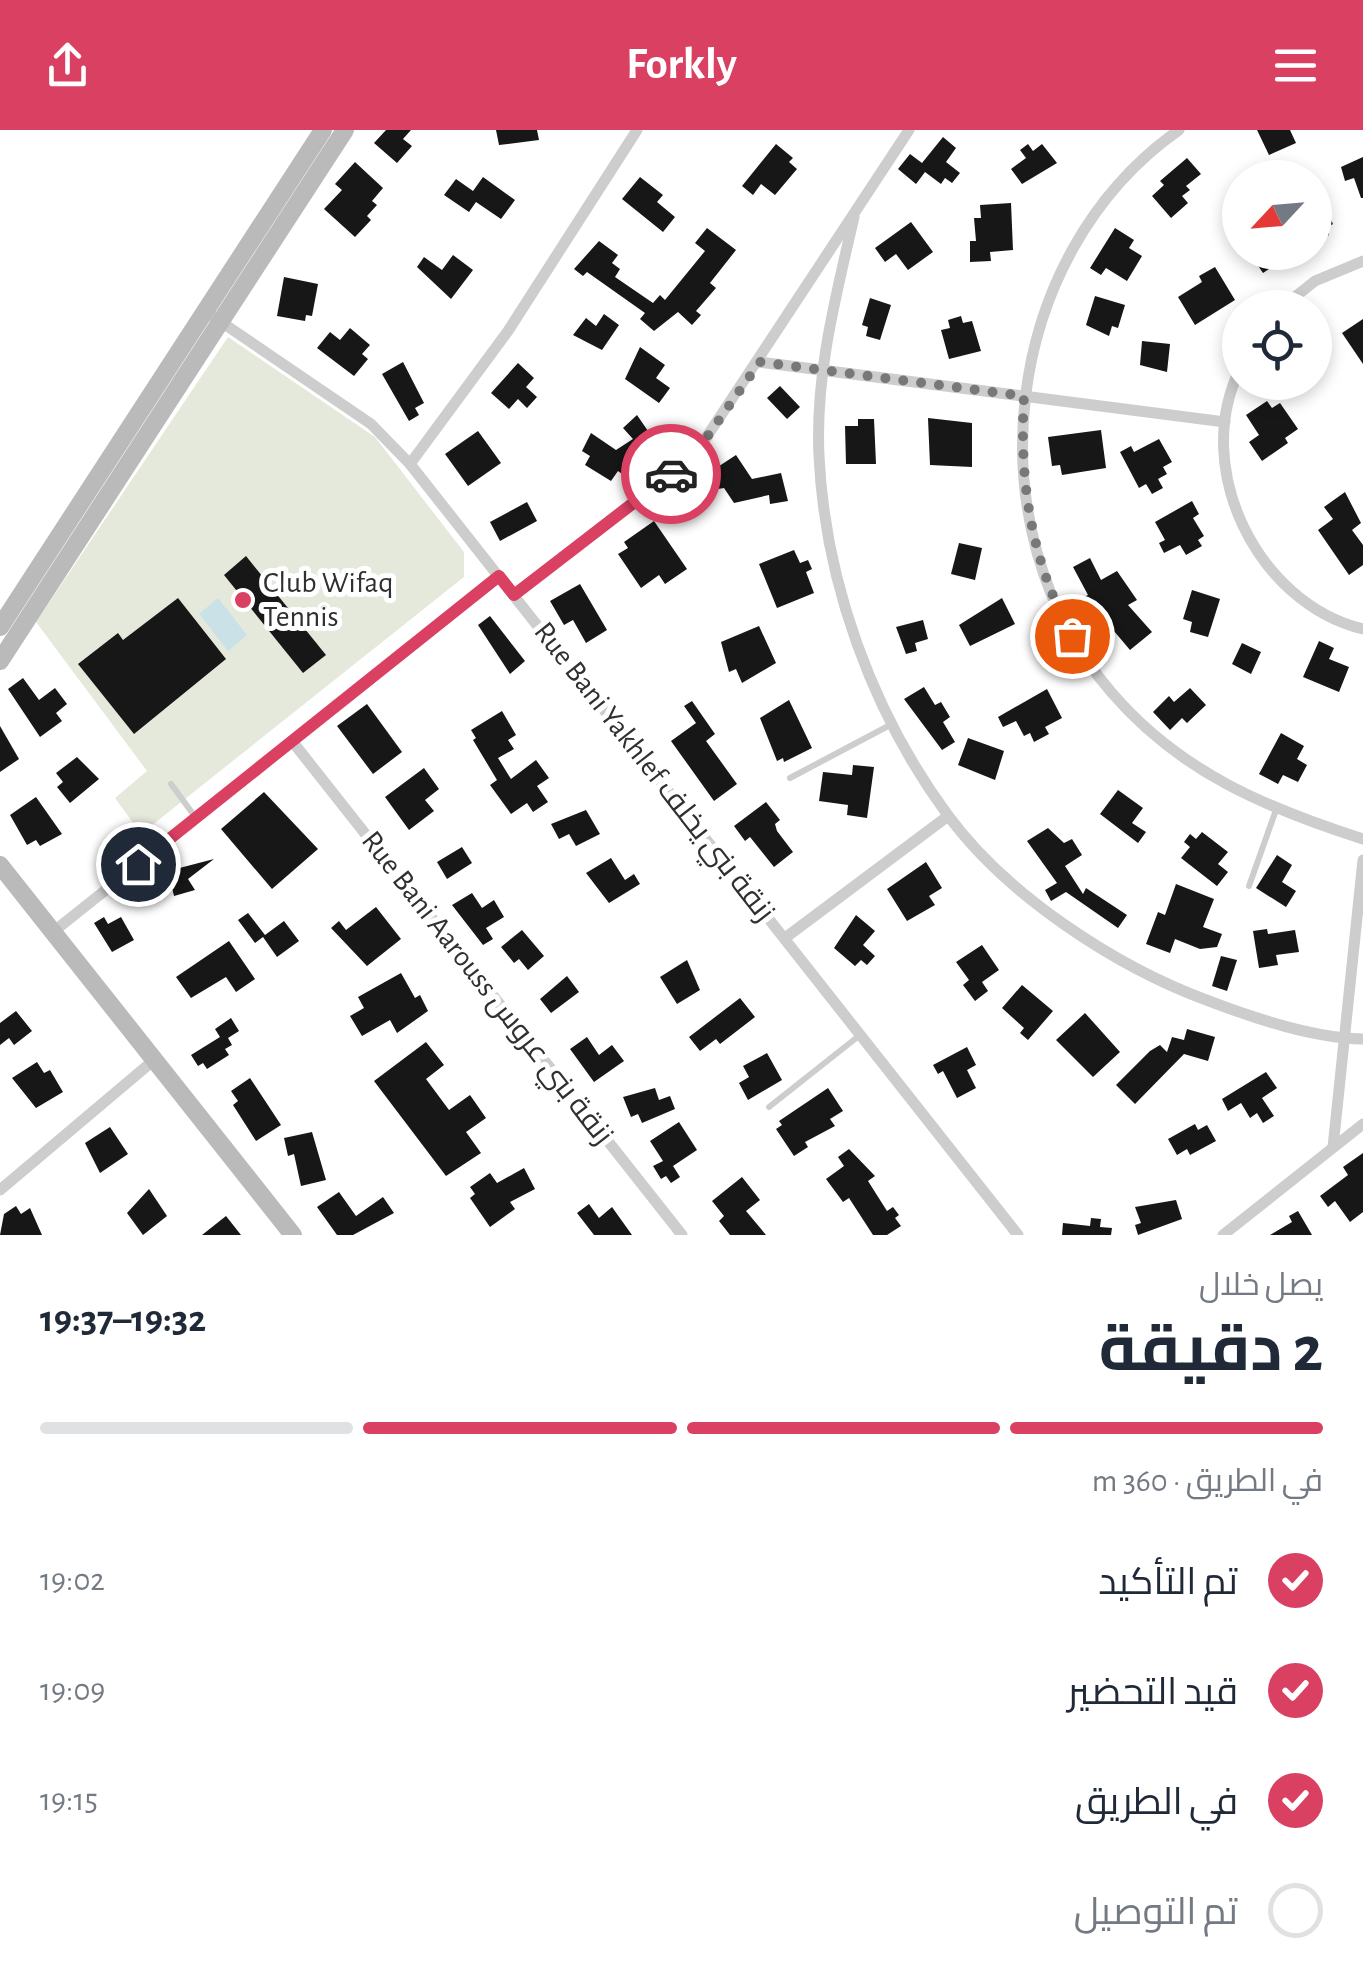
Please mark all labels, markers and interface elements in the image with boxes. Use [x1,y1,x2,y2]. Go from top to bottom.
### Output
icon: share [40,38,95,93]
icon: menu [1268,38,1323,93]
text: Forkly [626,42,737,87]
north arrow [1222,160,1332,270]
map controls [1222,160,1332,400]
button: locate [1222,290,1332,400]
courier [621,424,721,524]
icon: car [644,447,699,502]
place label: Club Wifaq Tennis [263,568,394,632]
marker: Club Wifaq Tennis [232,589,254,611]
pin [1030,594,1115,679]
icon: bag [1045,609,1100,664]
street label: Rue Bani Yakhlef زنقة بني يخلف [523,617,780,931]
pin [96,822,181,907]
street label: Rue Bani Aarouss زنقة بني عروس [350,826,618,1155]
icon: home [111,837,166,892]
text: يصل خلال [1199,1269,1323,1301]
text: 19:32–19:37 [40,1301,206,1339]
text: 2 دقيقة [1099,1318,1323,1383]
text: في الطريق · 360 m [1092,1465,1323,1497]
icon: check [1268,1553,1323,1608]
text: 19:02 [40,1564,105,1596]
text: تم التأكيد [1098,1564,1238,1602]
icon: check [1268,1663,1323,1718]
text: 19:09 [40,1674,105,1706]
text: قيد التحضير [1067,1674,1238,1712]
icon: check [1268,1773,1323,1828]
text: 19:15 [40,1784,98,1816]
text: في الطريق [1075,1784,1238,1822]
text: تم التوصيل [1074,1894,1238,1932]

